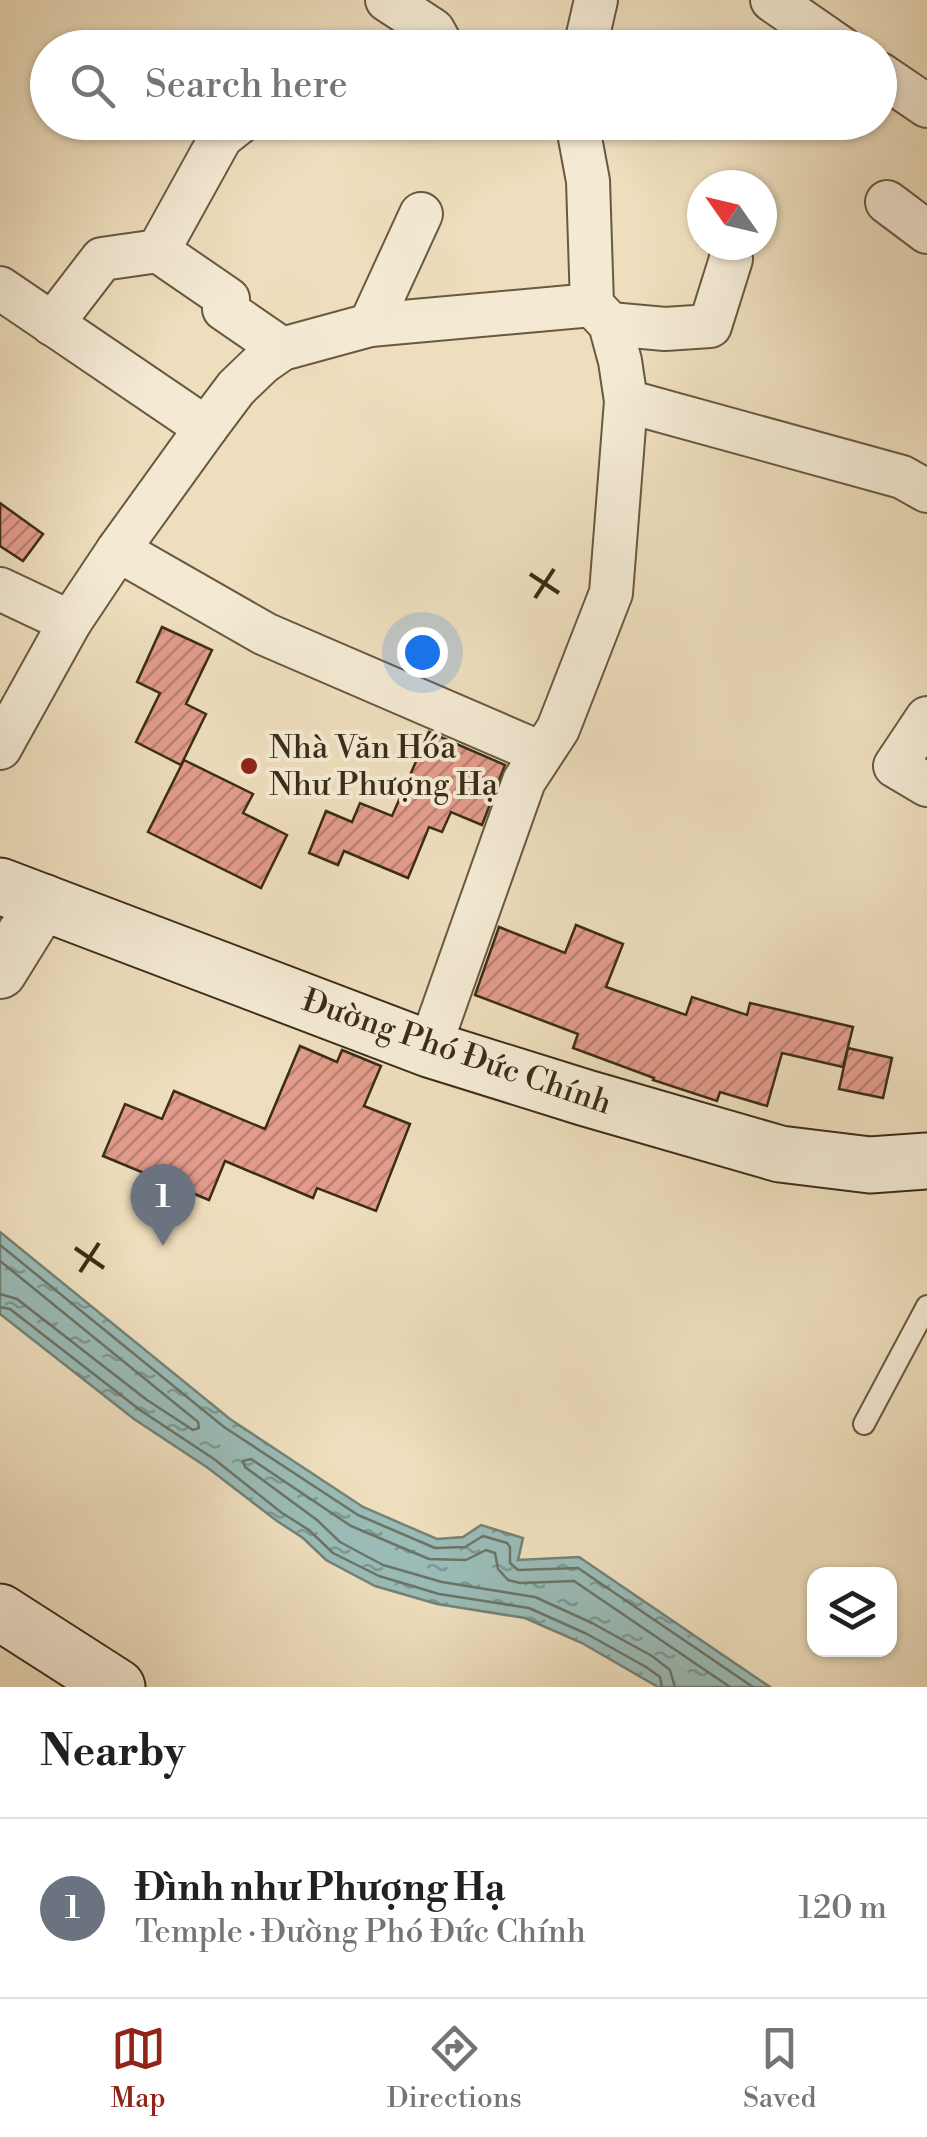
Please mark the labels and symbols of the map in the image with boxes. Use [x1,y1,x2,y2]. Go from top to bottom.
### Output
north arrow [687,170,777,260]
your location [397,627,448,678]
place label: Nhà Văn Hóa Như Phượng Hạ [269,728,499,805]
marker: Nhà Văn Hóa Như Phượng Hạ [238,755,260,777]
street label: Đường Phó Đức Chính [297,980,617,1124]
pin: 1 [130,1164,196,1246]

